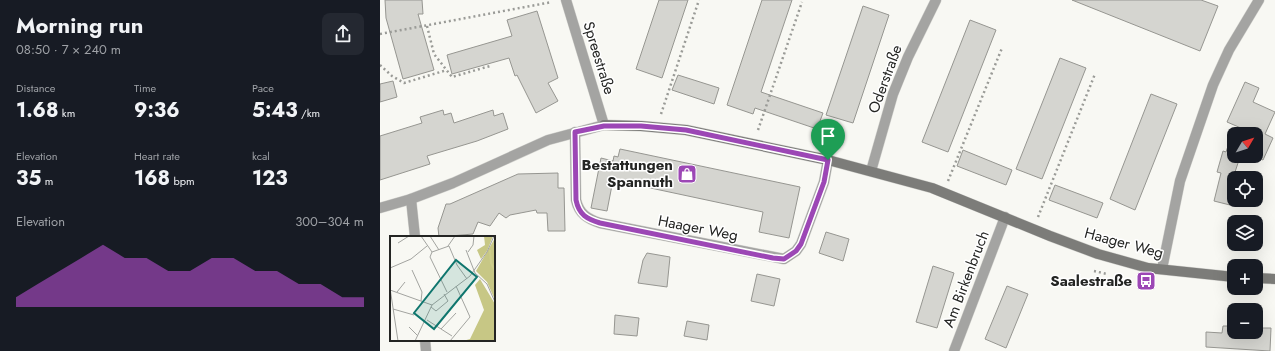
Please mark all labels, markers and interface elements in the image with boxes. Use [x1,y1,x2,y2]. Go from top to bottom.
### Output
text: Morning run [16,9,143,41]
button: share [322,13,364,55]
street label: Spreestraße [577,19,621,97]
text: 08:50 · 7 × 240 m [16,40,121,59]
street label: Oderstraße [862,41,908,116]
text: Distance [16,80,55,96]
text: Time [134,80,156,96]
text: Pace [252,80,274,96]
text: 1.68 [16,96,59,125]
text: 9:36 [134,96,180,125]
text: 5:43 [252,96,298,125]
text: km [59,105,75,121]
text: /km [298,105,320,121]
pin [811,119,845,160]
icon: arrive [817,125,839,147]
north arrow [1227,127,1263,163]
map controls [1227,127,1263,339]
text: Elevation [16,148,58,164]
text: Heart rate [134,148,180,164]
text: kcal [252,148,270,164]
place label: Bestattungen Spannuth [582,154,673,193]
shop icon: Bestattungen Spannuth [676,163,698,185]
text: 35 [16,164,41,193]
text: 168 [134,164,170,193]
text: 123 [252,164,288,193]
button: locate [1227,171,1263,207]
text: m [41,173,53,189]
text: bpm [170,173,195,189]
street label: Haager Weg [656,209,740,247]
text: Elevation [16,212,65,231]
text: 300–304 m [295,212,364,231]
button: layers [1227,215,1263,251]
street label: Haager Weg [1082,222,1166,264]
street label: Am Birkenbruch [937,227,995,331]
inset map [390,236,495,341]
button: + [1227,259,1263,295]
place label: Saalestraße [1050,270,1132,292]
bus stop icon: Saalestraße [1135,270,1157,292]
button: − [1227,303,1263,339]

